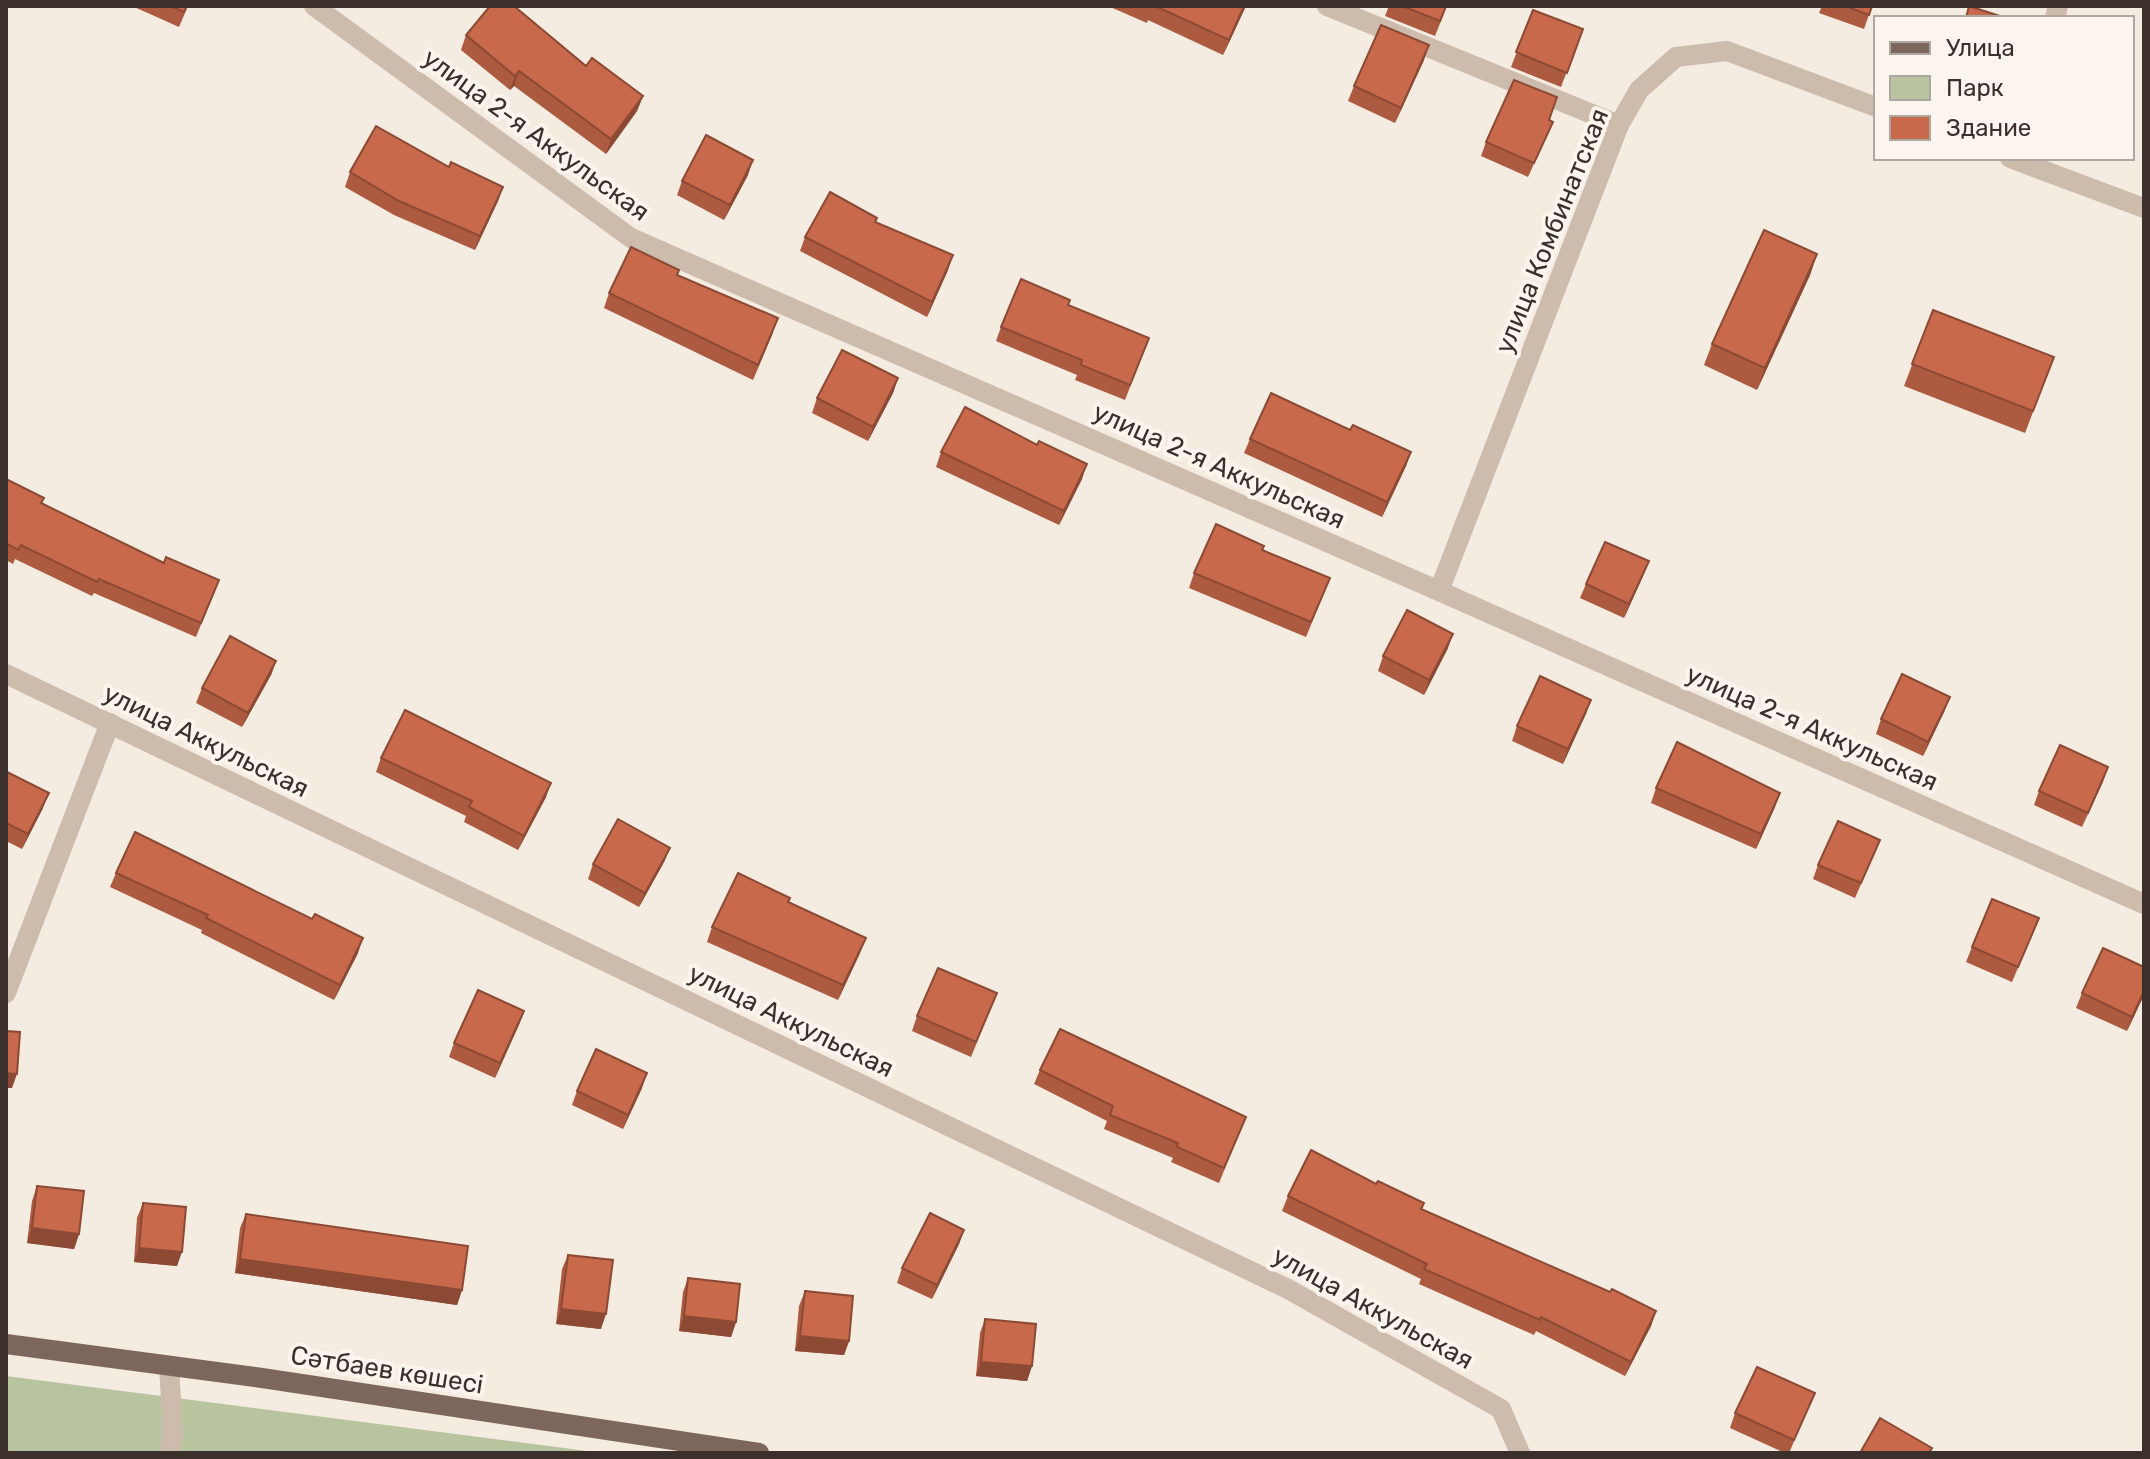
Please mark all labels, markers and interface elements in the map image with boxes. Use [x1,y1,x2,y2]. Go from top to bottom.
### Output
legend [1874,16,2134,160]
text: Улица [1946,34,2015,62]
street label: улица 2-я Аккульская [417,42,655,228]
text: Парк [1946,74,2004,102]
street label: улица Комбинатская [1489,104,1615,358]
text: Здание [1946,114,2031,142]
street label: улица 2-я Аккульская [1088,396,1350,536]
street label: улица 2-я Аккульская [1681,658,1943,798]
street label: улица Аккульская [98,678,314,804]
street label: улица Аккульская [683,958,899,1084]
street label: улица Аккульская [1267,1240,1479,1376]
street label: Сәтбаев көшесі [288,1339,486,1401]

